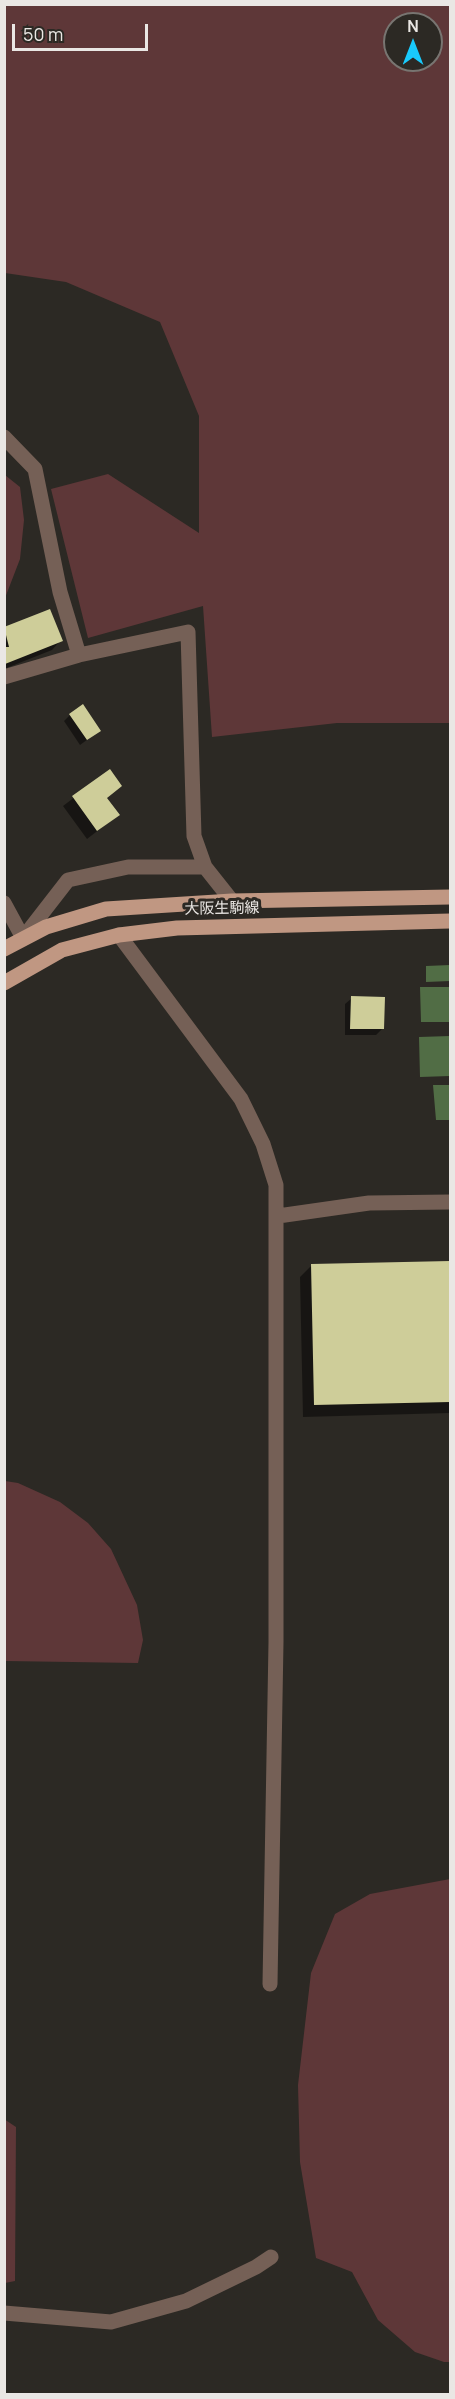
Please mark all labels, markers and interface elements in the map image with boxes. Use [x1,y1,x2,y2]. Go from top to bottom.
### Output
scale bar [15,12,152,50]
north arrow [383,12,443,72]
text: N [407,15,419,37]
text: 50 m [23,22,63,46]
street label: 大阪生駒線 [184,899,260,919]

